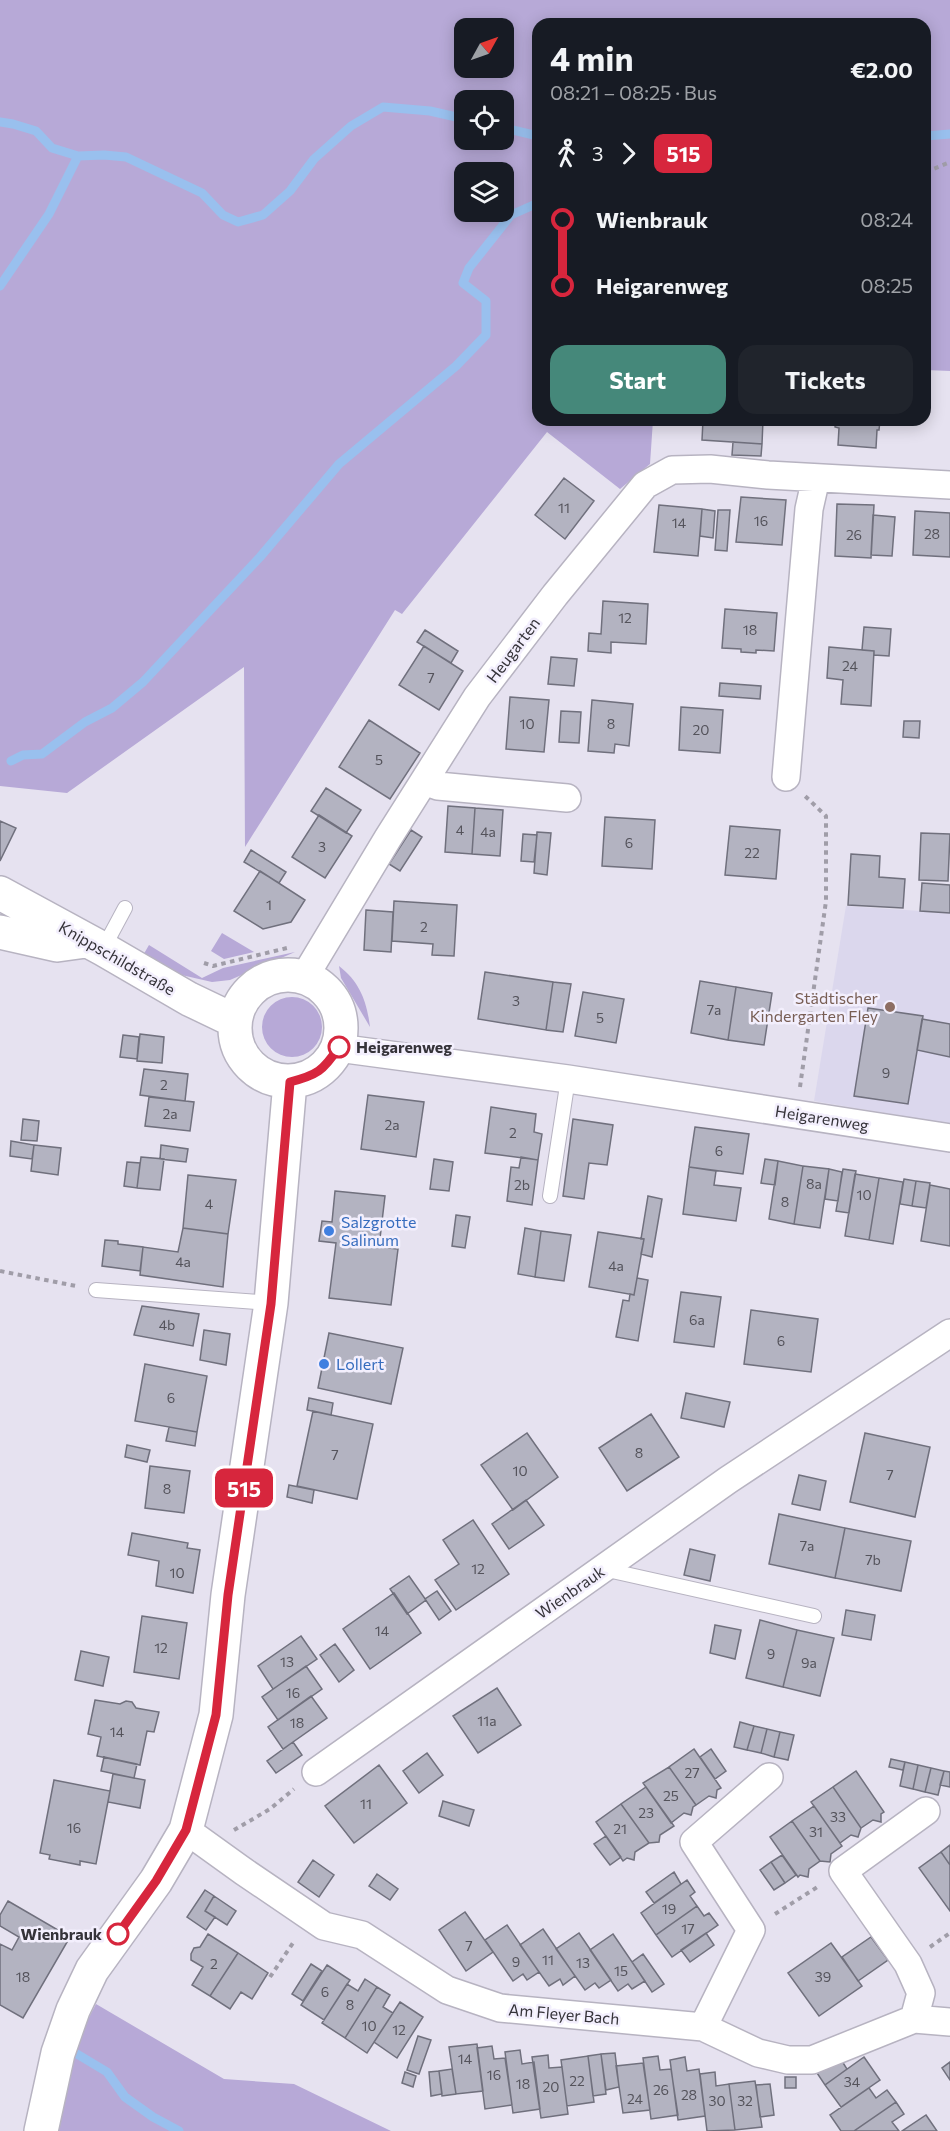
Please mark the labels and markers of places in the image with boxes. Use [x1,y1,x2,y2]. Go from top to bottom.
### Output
place label: Städtischer Kindergarten Fley [750,988,879,1025]
marker: Städtischer Kindergarten Fley [883,1000,897,1014]
marker: Heigarenweg [328,1036,350,1058]
place label: Heigarenweg [356,1037,452,1056]
place label: Salzgrotte Salinum [341,1212,416,1249]
marker: Salzgrotte Salinum [322,1224,336,1238]
place label: Lollert [336,1354,385,1373]
marker: Lollert [317,1357,331,1371]
marker: Wienbrauk [107,1923,129,1945]
place label: Wienbrauk [20,1924,103,1943]

